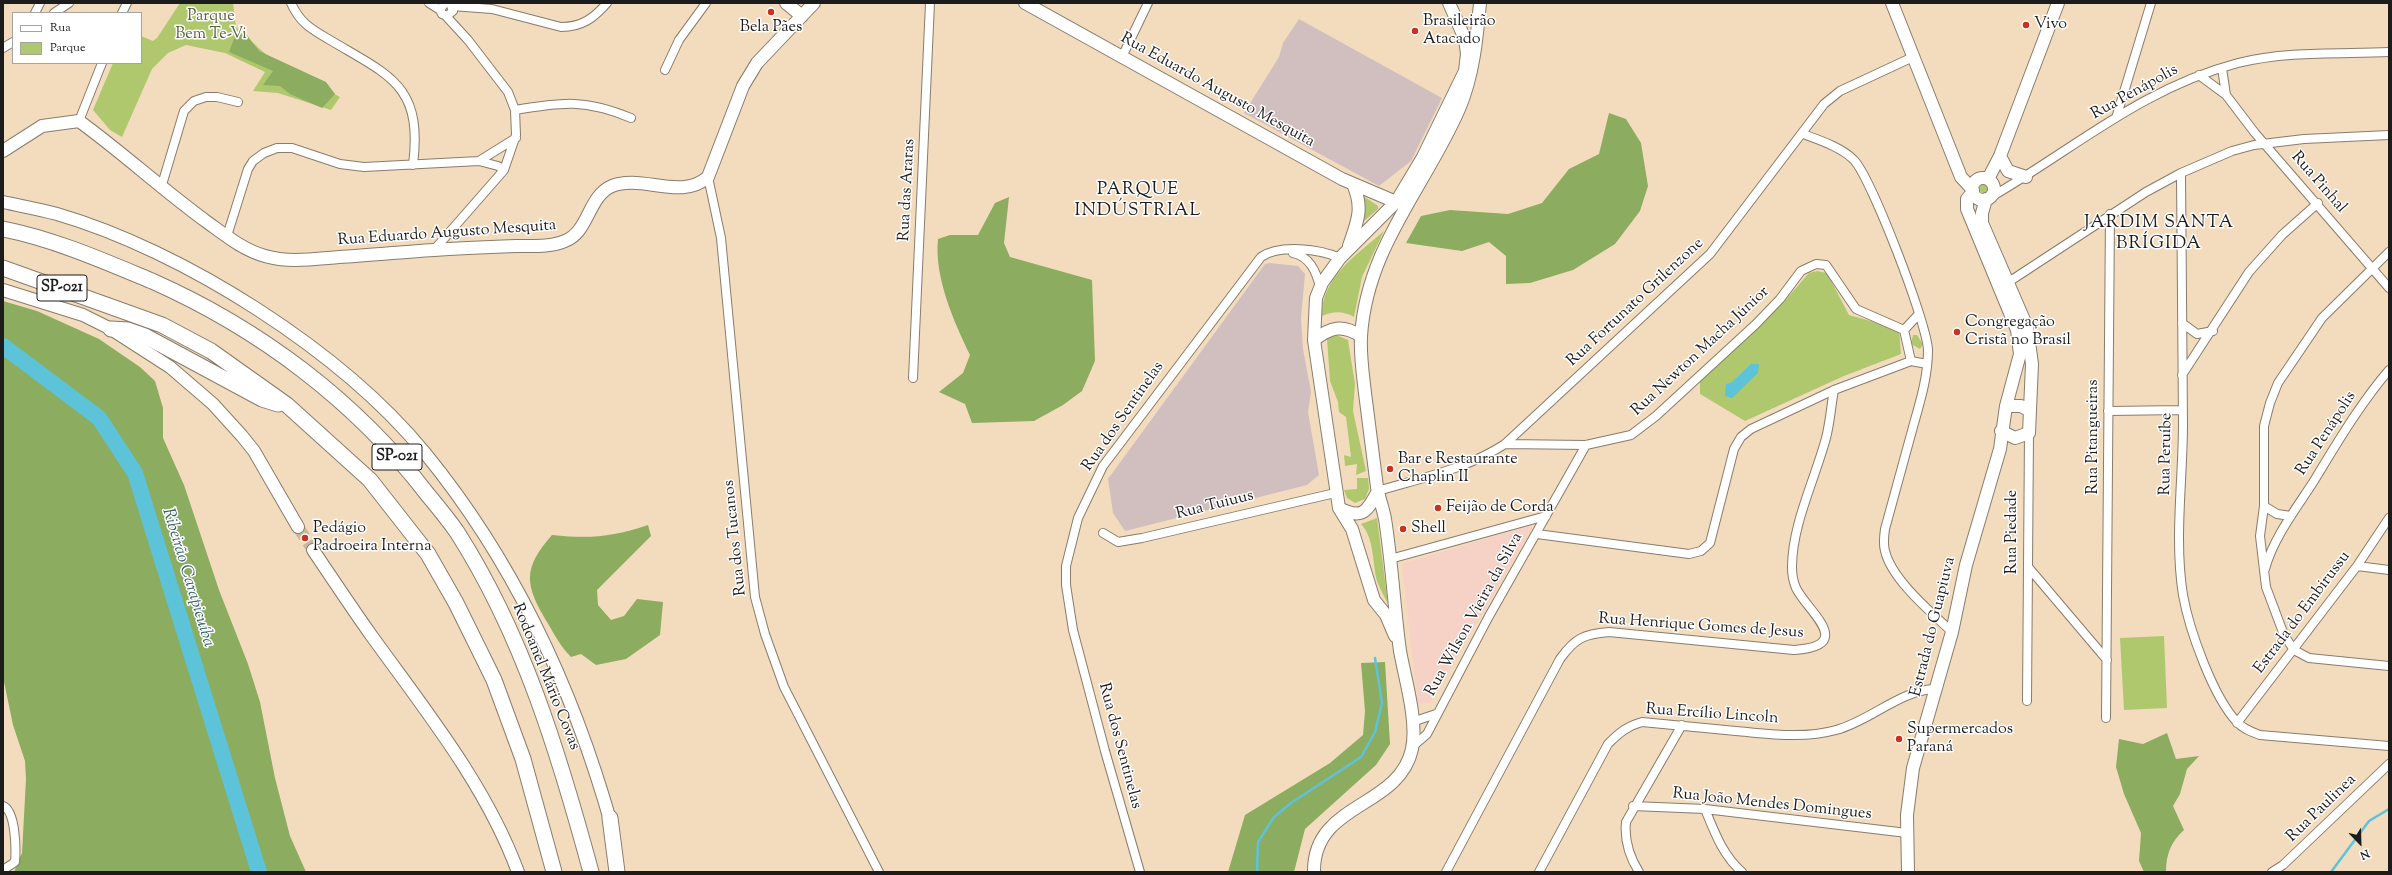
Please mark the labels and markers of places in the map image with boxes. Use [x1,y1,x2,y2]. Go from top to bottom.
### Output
marker: Bela Pães [766,7,776,17]
place label: Brasileirão Atacado [1423,12,1495,50]
place label: Vivo [2034,15,2067,35]
place label: Bela Pães [740,18,802,38]
marker: Vivo [2021,20,2031,30]
marker: Brasileirão Atacado [1410,26,1420,36]
place label: Congregação Cristã no Brasil [1965,313,2071,351]
marker: Congregação Cristã no Brasil [1952,327,1962,337]
place label: Bar e Restaurante Chaplin II [1398,450,1518,488]
marker: Bar e Restaurante Chaplin II [1385,464,1395,474]
place label: Feijão de Corda [1446,498,1554,518]
marker: Feijão de Corda [1433,503,1443,513]
place label: Pedágio Padroeira Interna [313,519,432,557]
place label: Shell [1411,519,1446,539]
marker: Shell [1398,524,1408,534]
marker: Pedágio Padroeira Interna [300,533,310,543]
place label: Supermercados Paraná [1907,720,2013,758]
marker: Supermercados Paraná [1894,734,1904,744]

